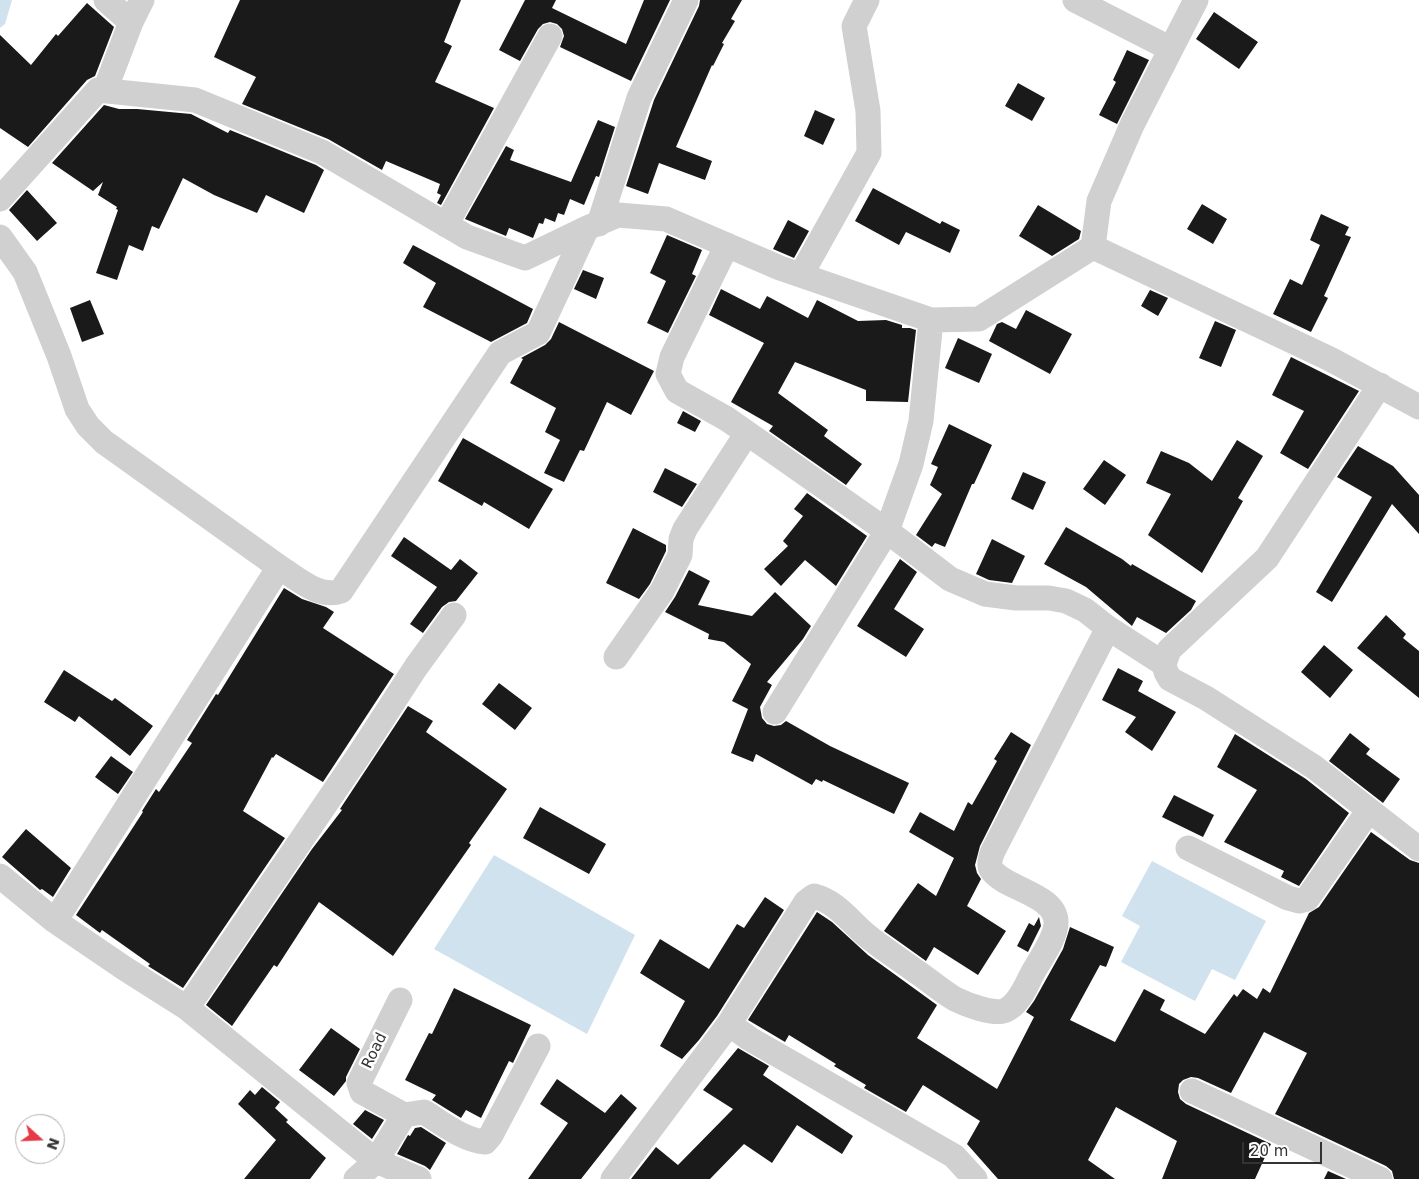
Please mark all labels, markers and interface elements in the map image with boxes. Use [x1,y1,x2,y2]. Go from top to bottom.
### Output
street label: Road [359,1030,391,1072]
north arrow [15,1114,65,1164]
scale bar [1244,1132,1324,1164]
text: N [44,1136,63,1152]
text: 20 m [1250,1142,1288,1160]

